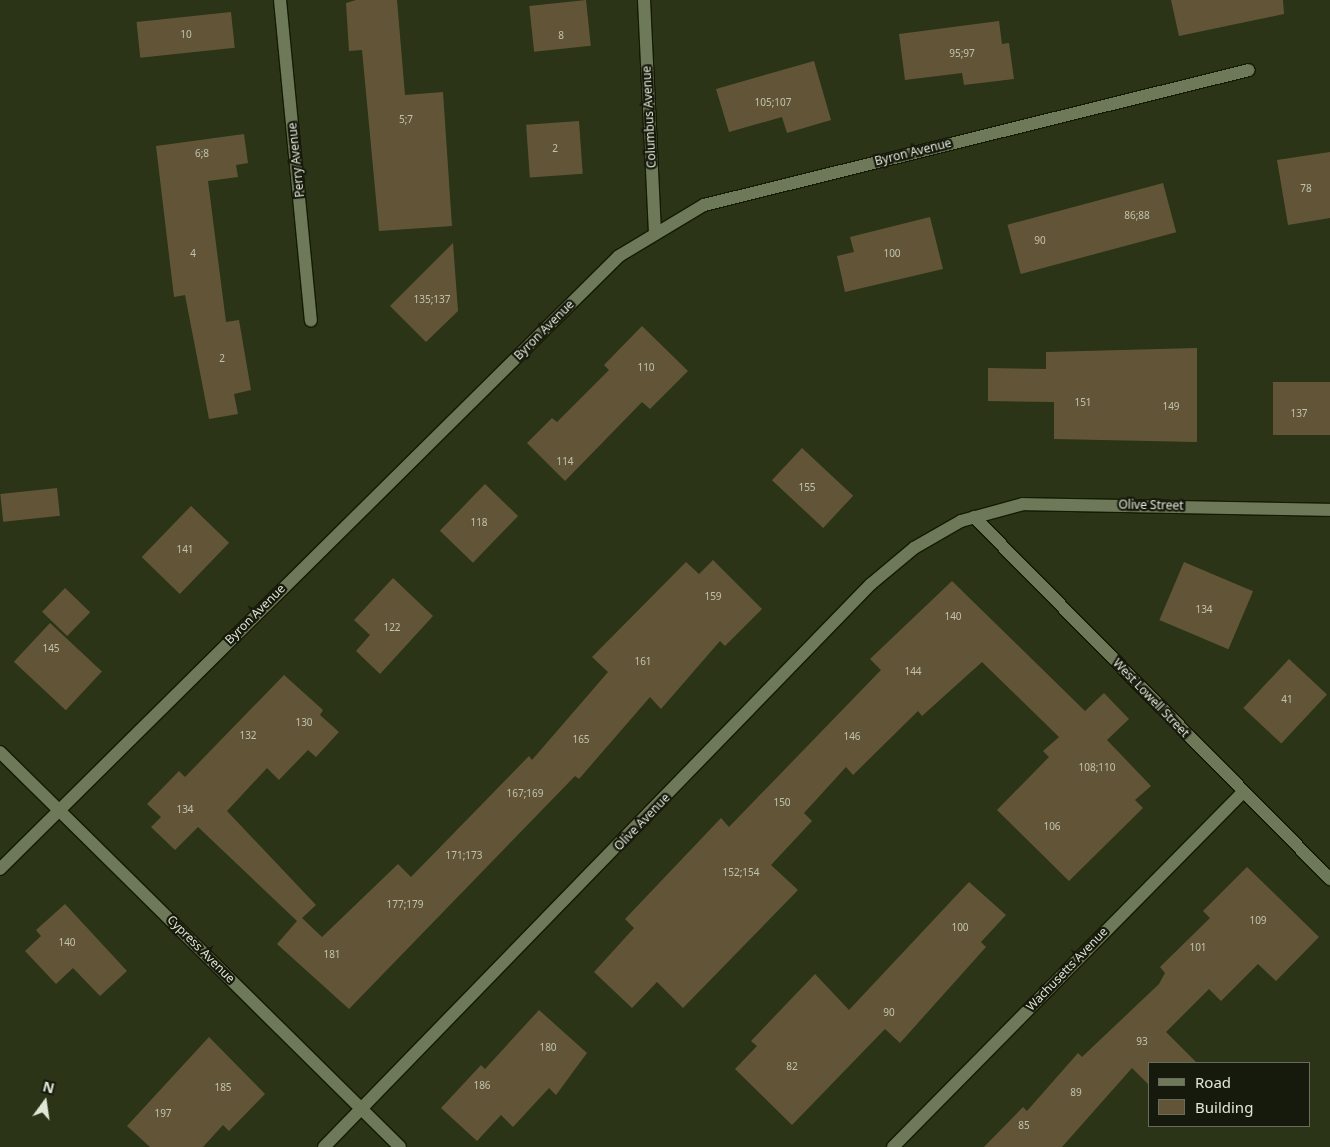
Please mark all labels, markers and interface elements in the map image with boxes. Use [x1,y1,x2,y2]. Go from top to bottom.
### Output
house number: 10 [180,29,192,41]
house number: 8 [558,30,564,42]
house number: 95;97 [949,48,975,60]
street label: Columbus Avenue [639,66,659,168]
house number: 105;107 [755,97,791,109]
house number: 5;7 [399,114,413,126]
street label: Perry Avenue [285,122,307,198]
street label: Byron Avenue [873,136,953,168]
house number: 2 [552,143,558,155]
house number: 6;8 [195,148,209,160]
house number: 78 [1300,183,1312,195]
house number: 86;88 [1124,210,1150,222]
house number: 90 [1034,235,1046,247]
house number: 4 [190,248,196,260]
house number: 100 [883,248,901,260]
house number: 135;137 [414,294,450,306]
street label: Byron Avenue [511,297,577,363]
house number: 2 [219,353,225,365]
house number: 110 [637,362,655,374]
house number: 151 [1074,397,1092,409]
house number: 149 [1162,401,1180,413]
house number: 137 [1290,408,1308,420]
house number: 114 [556,456,574,468]
house number: 155 [798,482,816,494]
street label: Olive Street [1118,497,1184,513]
house number: 118 [470,517,488,529]
house number: 141 [176,544,194,556]
street label: Byron Avenue [222,581,288,647]
house number: 159 [704,591,722,603]
house number: 134 [1195,604,1213,616]
house number: 140 [944,611,962,623]
house number: 122 [383,622,401,634]
house number: 145 [42,643,60,655]
house number: 161 [634,656,652,668]
street label: West Lowell Street [1110,656,1192,740]
house number: 144 [904,666,922,678]
house number: 41 [1281,694,1293,706]
house number: 130 [295,717,313,729]
house number: 132 [239,730,257,742]
house number: 146 [843,731,861,743]
house number: 165 [572,734,590,746]
house number: 108;110 [1079,762,1115,774]
house number: 167;169 [507,788,543,800]
street label: Olive Avenue [611,790,673,854]
house number: 150 [773,797,791,809]
house number: 134 [176,804,194,816]
house number: 106 [1043,821,1061,833]
house number: 171;173 [446,850,482,862]
house number: 152;154 [723,867,759,879]
house number: 177;179 [387,899,423,911]
street label: Cypress Avenue [164,912,238,986]
house number: 109 [1249,915,1267,927]
house number: 100 [951,922,969,934]
street label: Wachusetts Avenue [1023,924,1111,1014]
house number: 140 [58,937,76,949]
house number: 101 [1189,942,1207,954]
house number: 181 [323,949,341,961]
house number: 90 [883,1007,895,1019]
house number: 93 [1136,1036,1148,1048]
house number: 180 [539,1042,557,1054]
house number: 82 [786,1061,798,1073]
legend [1148,1062,1310,1127]
text: Road [1195,1072,1231,1092]
text: N [41,1076,57,1098]
north arrow [20,1077,70,1127]
house number: 186 [473,1080,491,1092]
house number: 185 [214,1082,232,1094]
house number: 89 [1070,1087,1082,1099]
text: Building [1195,1097,1253,1117]
house number: 197 [154,1108,172,1120]
house number: 85 [1018,1120,1030,1132]

